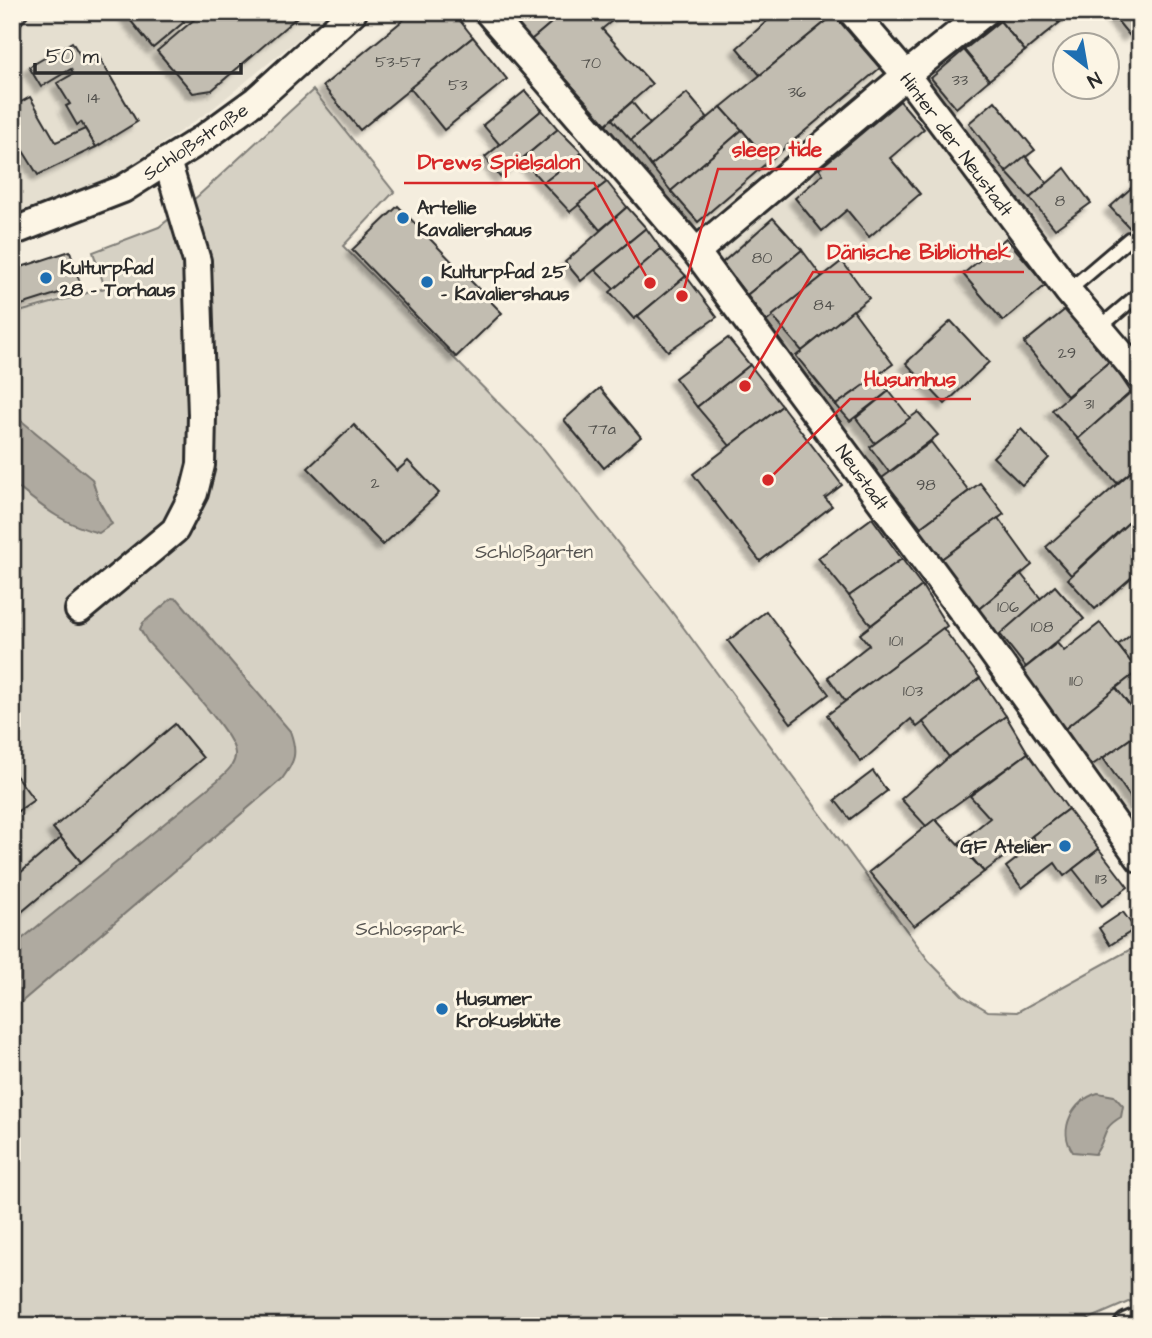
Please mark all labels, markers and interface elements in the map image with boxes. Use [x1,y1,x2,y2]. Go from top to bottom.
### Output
scale bar [35,32,242,76]
north arrow [1050,32,1120,102]
text: 50 m [46,42,100,71]
house number: 53-57 [375,51,421,73]
house number: 70 [581,52,601,74]
text: N [1082,65,1106,94]
street label: Hinter der Neustadt [893,67,1019,223]
house number: 33 [952,69,968,91]
house number: 53 [448,74,468,96]
house number: 36 [788,81,806,103]
house number: 14 [88,87,101,109]
street label: Schloßstraße [138,97,254,188]
callout: sleep tide [718,127,837,169]
text: sleep tide [732,135,823,165]
callout: Drews Spielsalon [404,141,594,183]
text: Drews Spielsalon [418,148,581,178]
house number: 8 [1055,190,1065,212]
place label: Artellie Kavaliershaus [417,195,533,244]
marker: Artellie Kavaliershaus [395,210,411,226]
callout: Dänische Bibliothek [813,230,1024,272]
text: Dänische Bibliothek [827,238,1011,267]
house number: 80 [752,247,772,269]
place label: Kulturpfad 28 - Torhaus [59,255,176,304]
place label: Kulturpfad 25 - Kavaliershaus [441,259,570,308]
marker: Kulturpfad 28 - Torhaus [38,270,54,286]
marker: Kulturpfad 25 - Kavaliershaus [419,274,435,290]
house number: 84 [813,294,835,316]
house number: 29 [1058,342,1076,364]
callout: Husumhus [850,357,971,399]
text: Husumhus [864,365,957,394]
house number: 31 [1084,393,1094,415]
house number: 77a [588,418,616,440]
street label: Neustadt [828,439,895,517]
house number: 2 [370,472,380,494]
house number: 98 [916,474,936,496]
park label: Schloßgarten [475,539,593,567]
house number: 106 [997,596,1019,618]
house number: 108 [1031,616,1053,638]
house number: 101 [889,630,903,652]
house number: 110 [1069,670,1083,692]
house number: 103 [903,680,923,702]
place label: GF Atelier [960,834,1052,861]
marker: GF Atelier [1057,838,1073,854]
house number: 113 [1095,868,1107,890]
park label: Schlosspark [356,916,465,943]
place label: Husumer Krokusblüte [456,986,562,1035]
marker: Husumer Krokusblüte [434,1001,450,1017]

